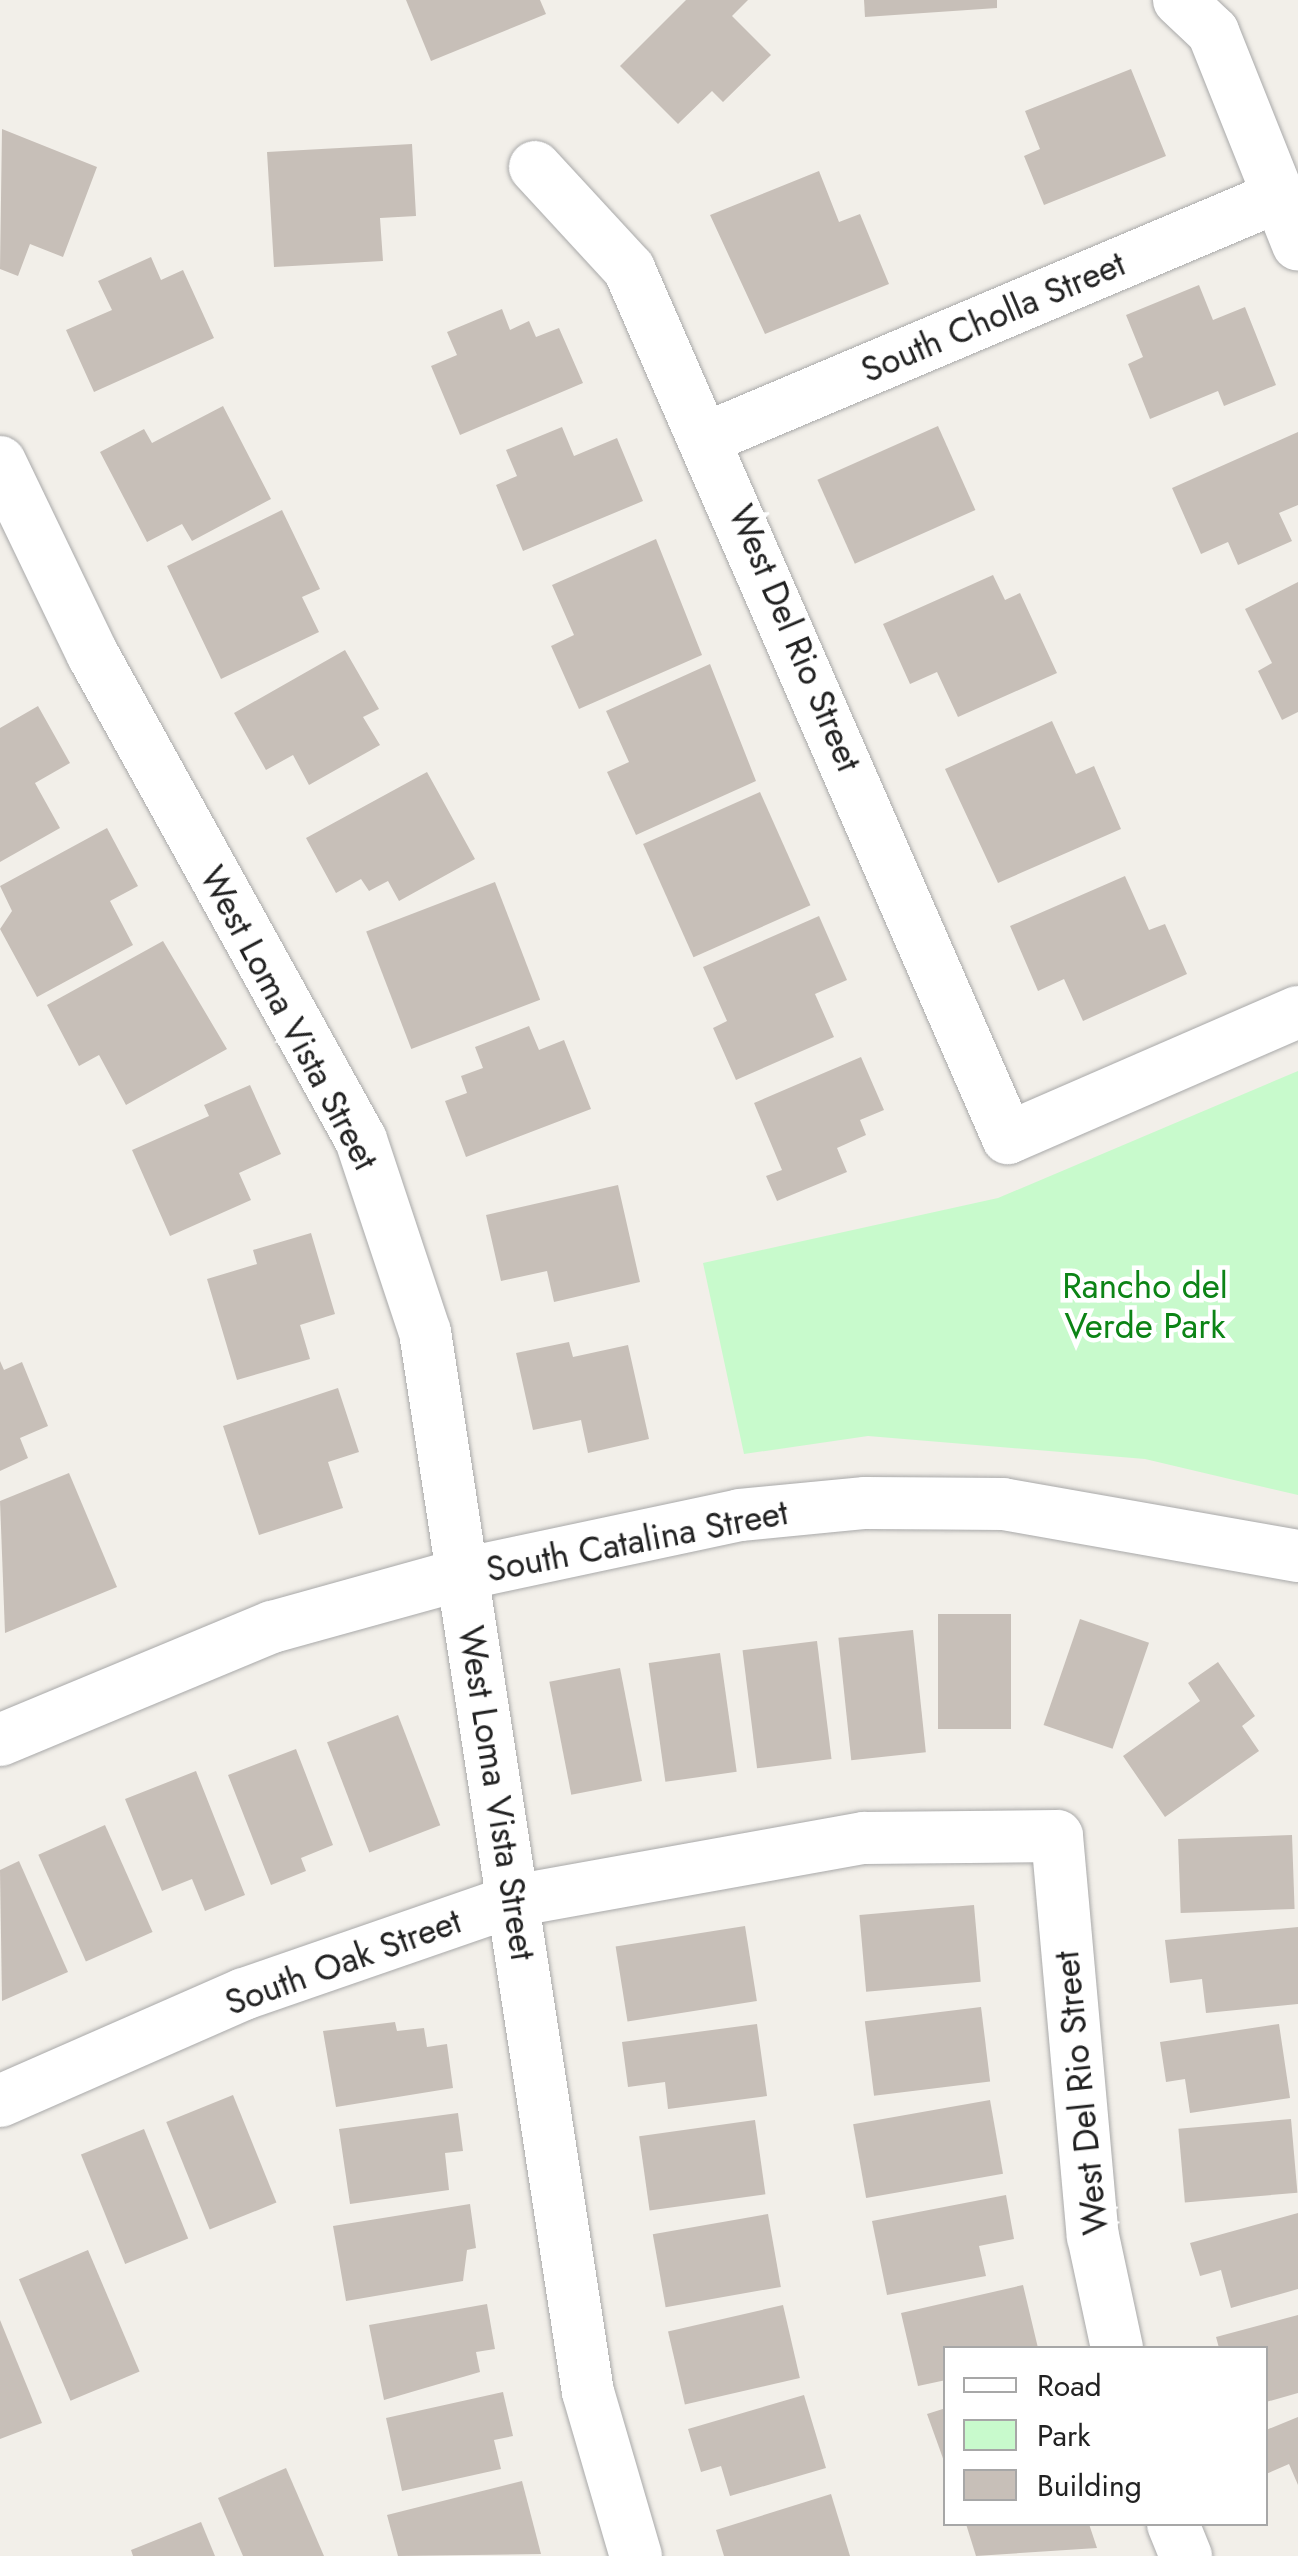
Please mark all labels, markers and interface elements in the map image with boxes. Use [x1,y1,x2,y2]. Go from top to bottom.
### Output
street label: South Cholla Street [855,243,1131,391]
street label: West Del Rio Street [720,499,870,777]
street label: West Loma Vista Street [191,859,387,1177]
park label: Rancho del Verde Park [1062,1265,1228,1347]
street label: South Catalina Street [483,1491,791,1591]
street label: West Loma Vista Street [450,1623,544,1963]
street label: South Oak Street [219,1900,467,2024]
street label: West Del Rio Street [1045,1949,1117,2237]
legend [943,2346,1268,2526]
text: Road [1037,2364,1102,2407]
text: Park [1037,2414,1090,2457]
text: Building [1037,2464,1142,2507]

